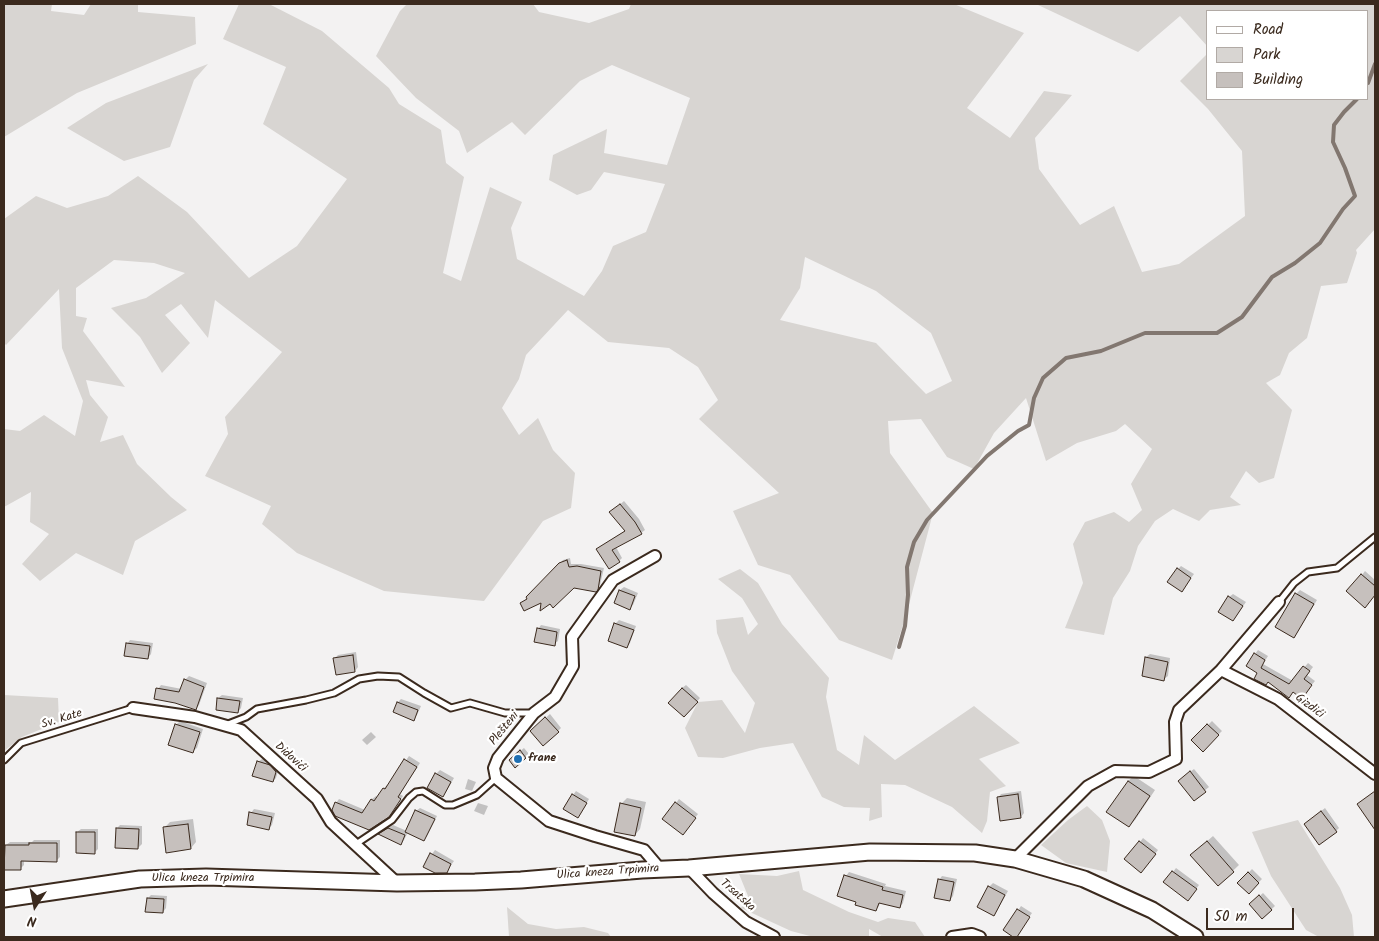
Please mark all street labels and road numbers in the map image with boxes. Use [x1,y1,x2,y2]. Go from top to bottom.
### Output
street label: Gizdići [1292,691,1326,723]
street label: Sv. Kate [40,707,84,733]
street label: Plešteni [487,709,523,749]
street label: Didovići [271,740,309,776]
street label: Ulica kneza Trpimira [556,862,660,884]
street label: Ulica kneza Trpimira [152,872,254,886]
street label: Trsatska [716,877,758,915]

